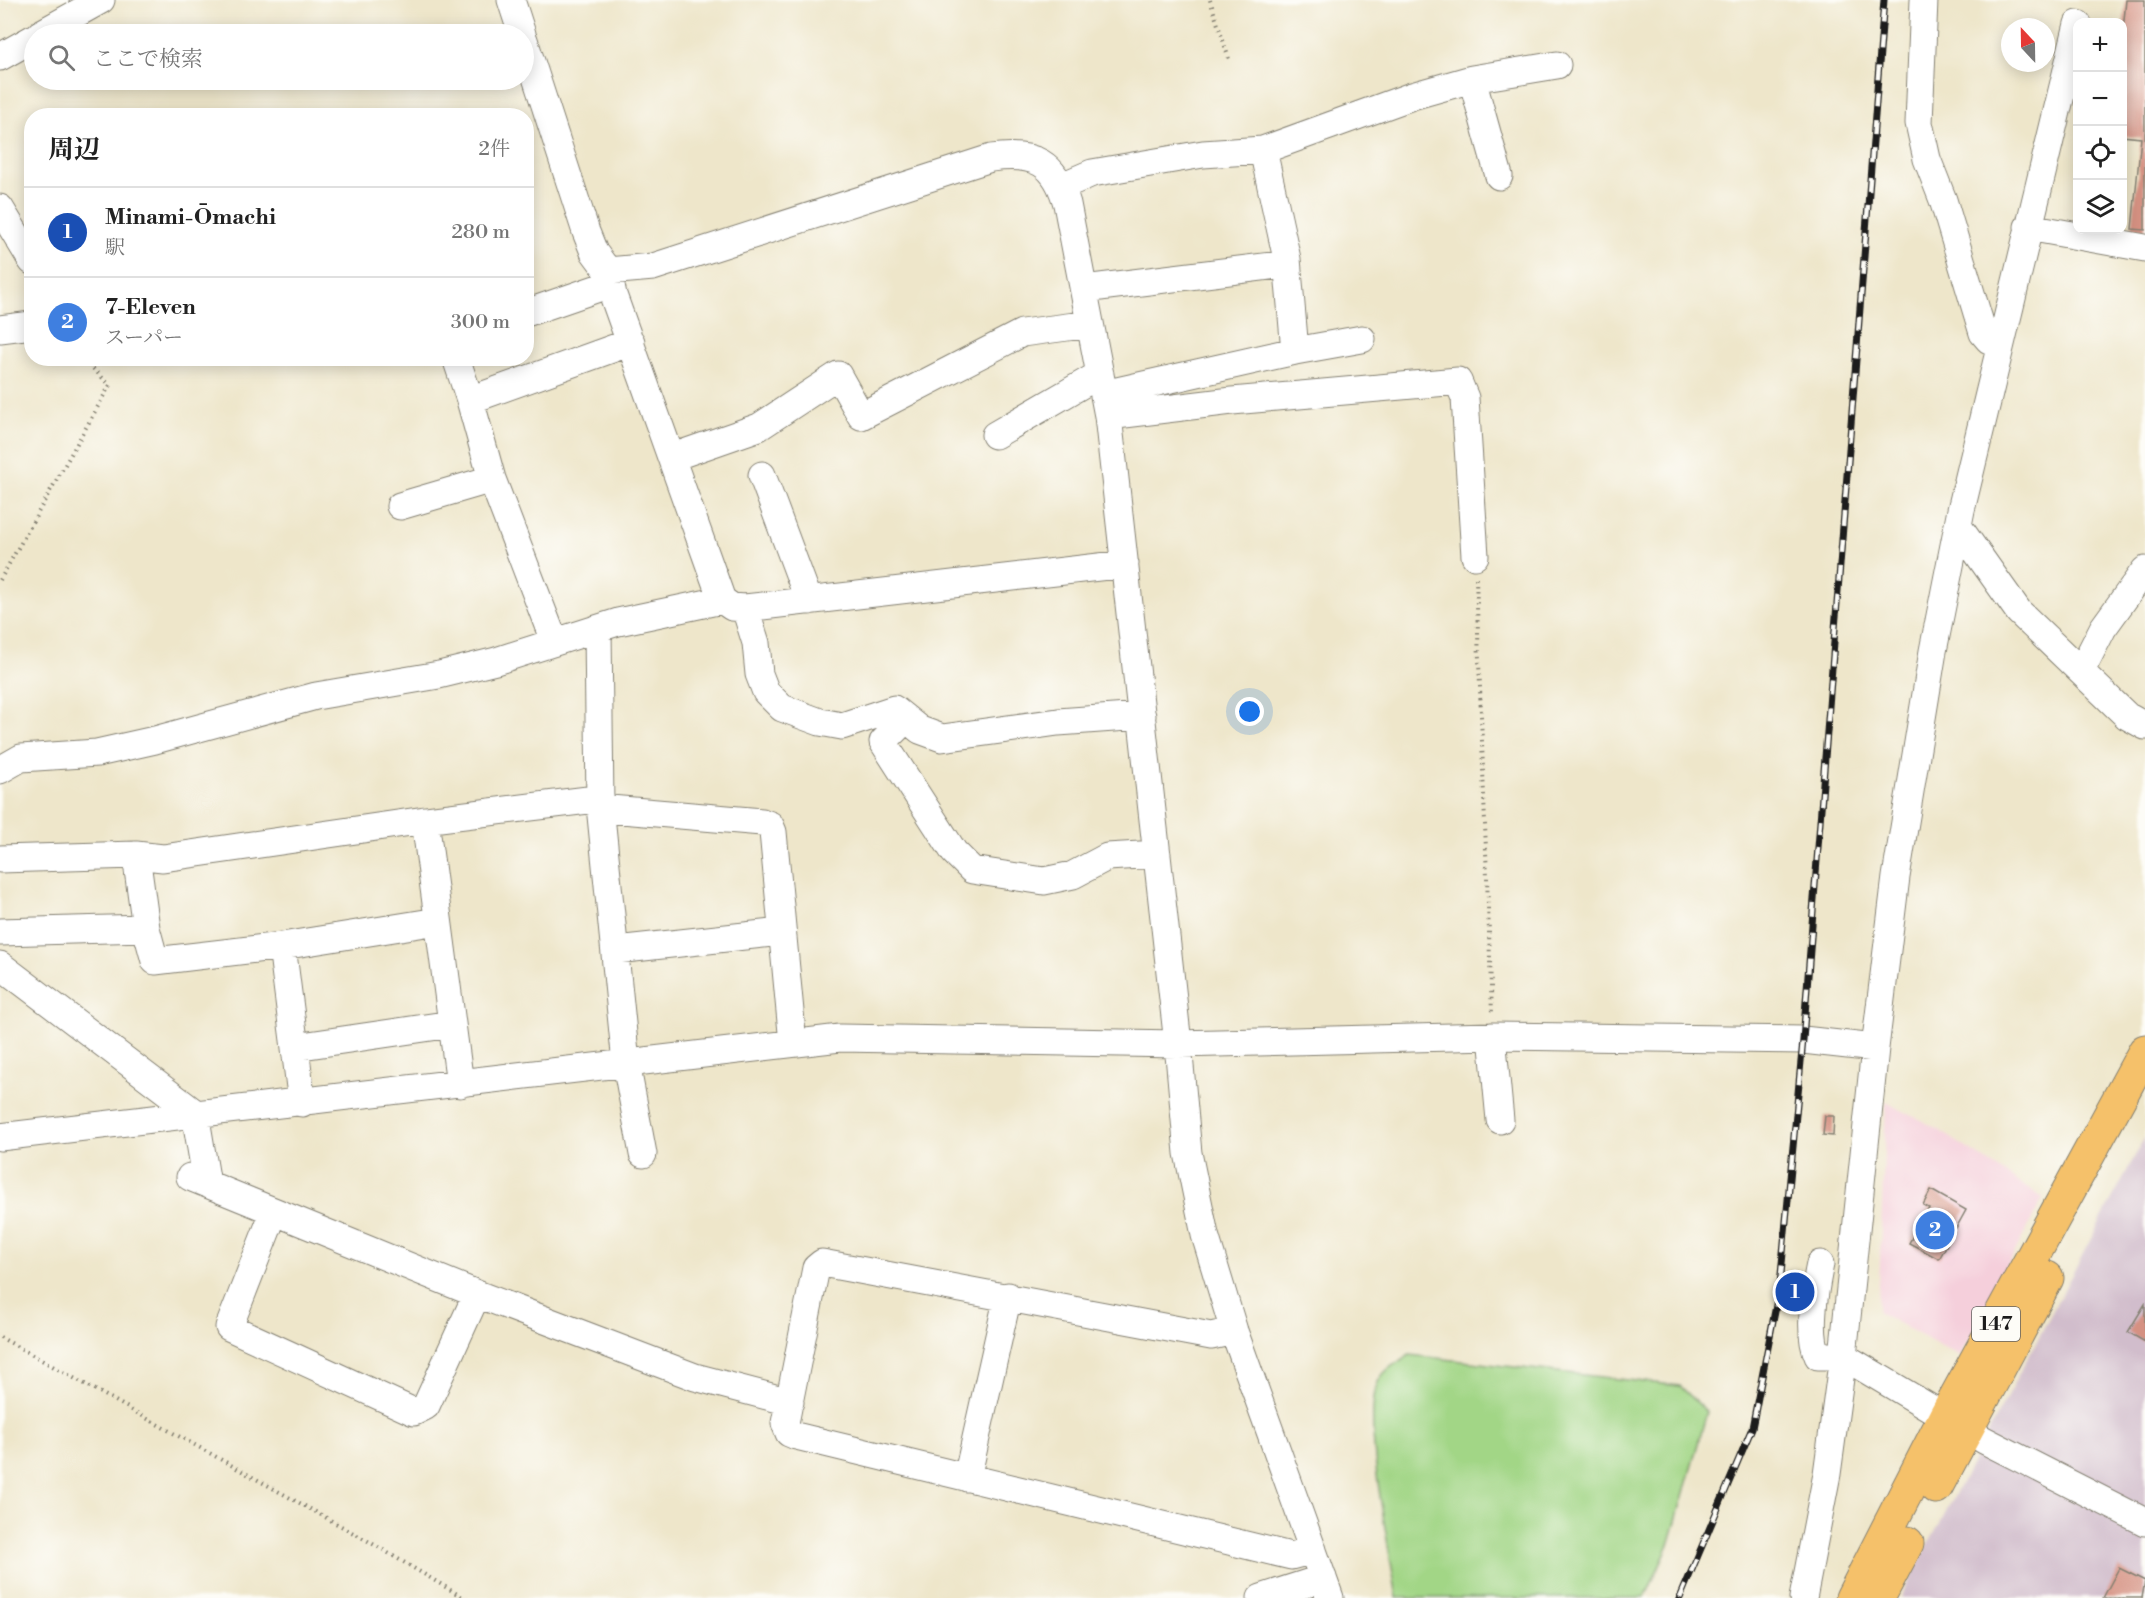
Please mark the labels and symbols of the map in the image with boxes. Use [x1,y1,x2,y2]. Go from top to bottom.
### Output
north arrow [2001,18,2055,72]
your location [1235,697,1264,726]
pin: 2 [1916,1208,1954,1252]
pin: 1 [1776,1270,1814,1314]
road number: 147 [1972,1307,2020,1341]

